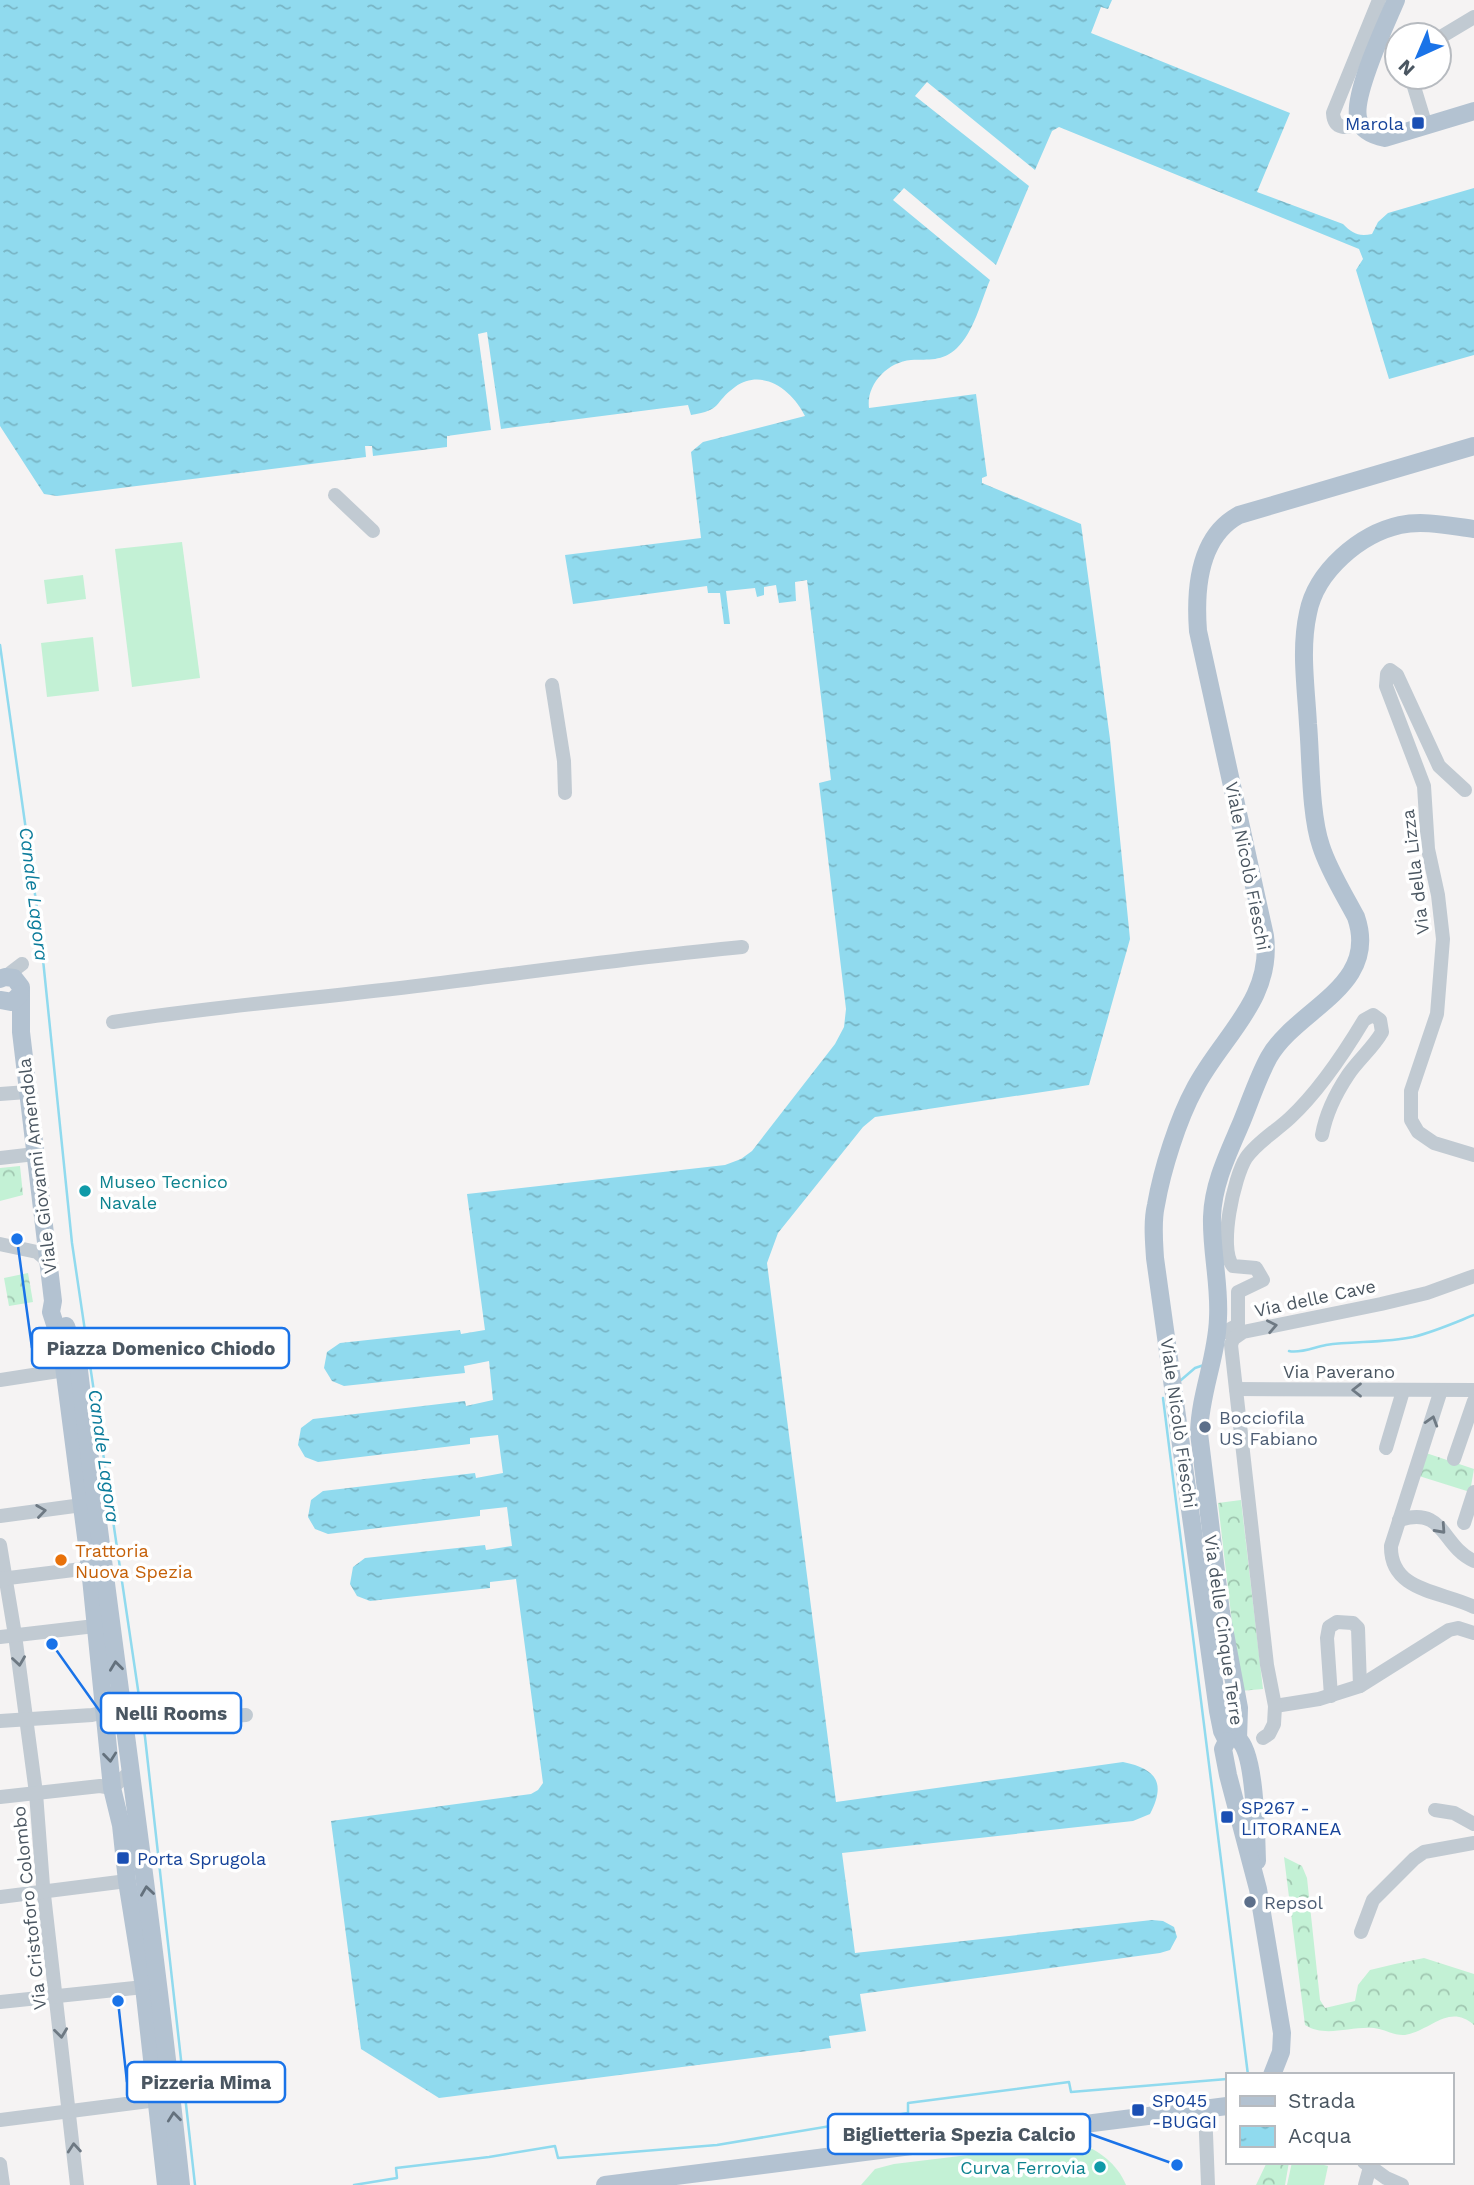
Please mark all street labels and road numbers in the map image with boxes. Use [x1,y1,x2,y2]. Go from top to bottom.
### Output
street label: Viale Nicolò Fieschi [1221,780,1275,952]
street label: Via della Lizza [1397,808,1433,936]
street label: Viale Giovanni Amendola [13,1057,61,1275]
street label: Via delle Cave [1252,1275,1378,1321]
street label: Viale Nicolò Fieschi [1157,1337,1201,1509]
street label: Via Paverano [1283,1361,1395,1382]
street label: Via delle Cinque Terre [1200,1533,1248,1727]
street label: Via Cristoforo Colombo [8,1805,50,2011]

